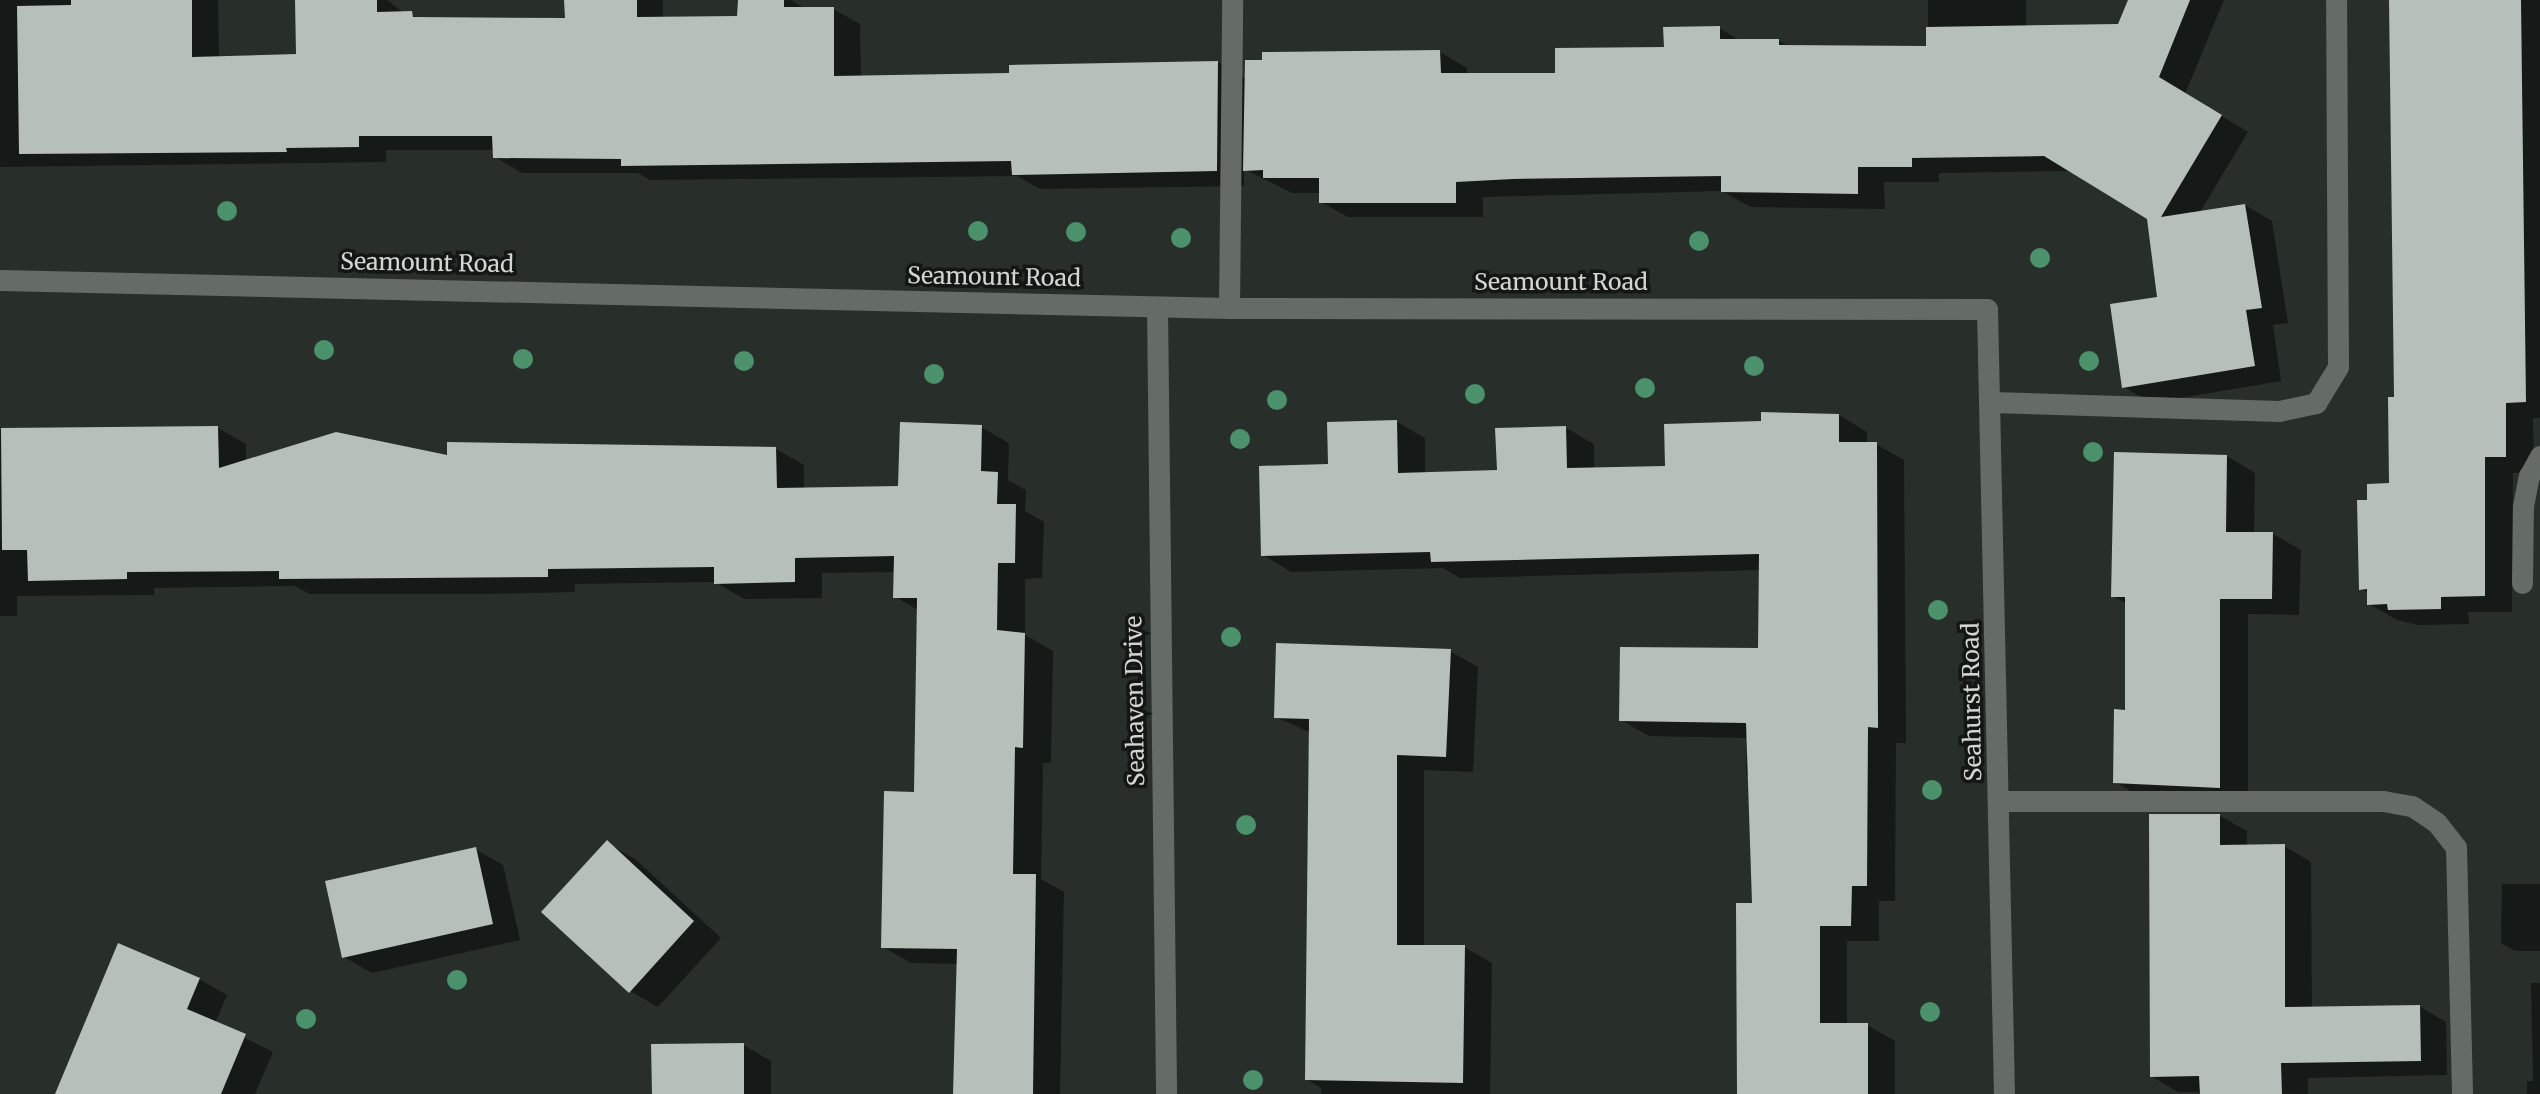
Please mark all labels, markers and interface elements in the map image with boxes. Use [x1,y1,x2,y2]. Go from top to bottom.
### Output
street label: Seamount Road [340,248,514,278]
street label: Seamount Road [907,262,1081,292]
street label: Seamount Road [1474,268,1648,296]
street label: Seahaven Drive [1120,615,1150,787]
street label: Seahurst Road [1957,622,1987,782]

